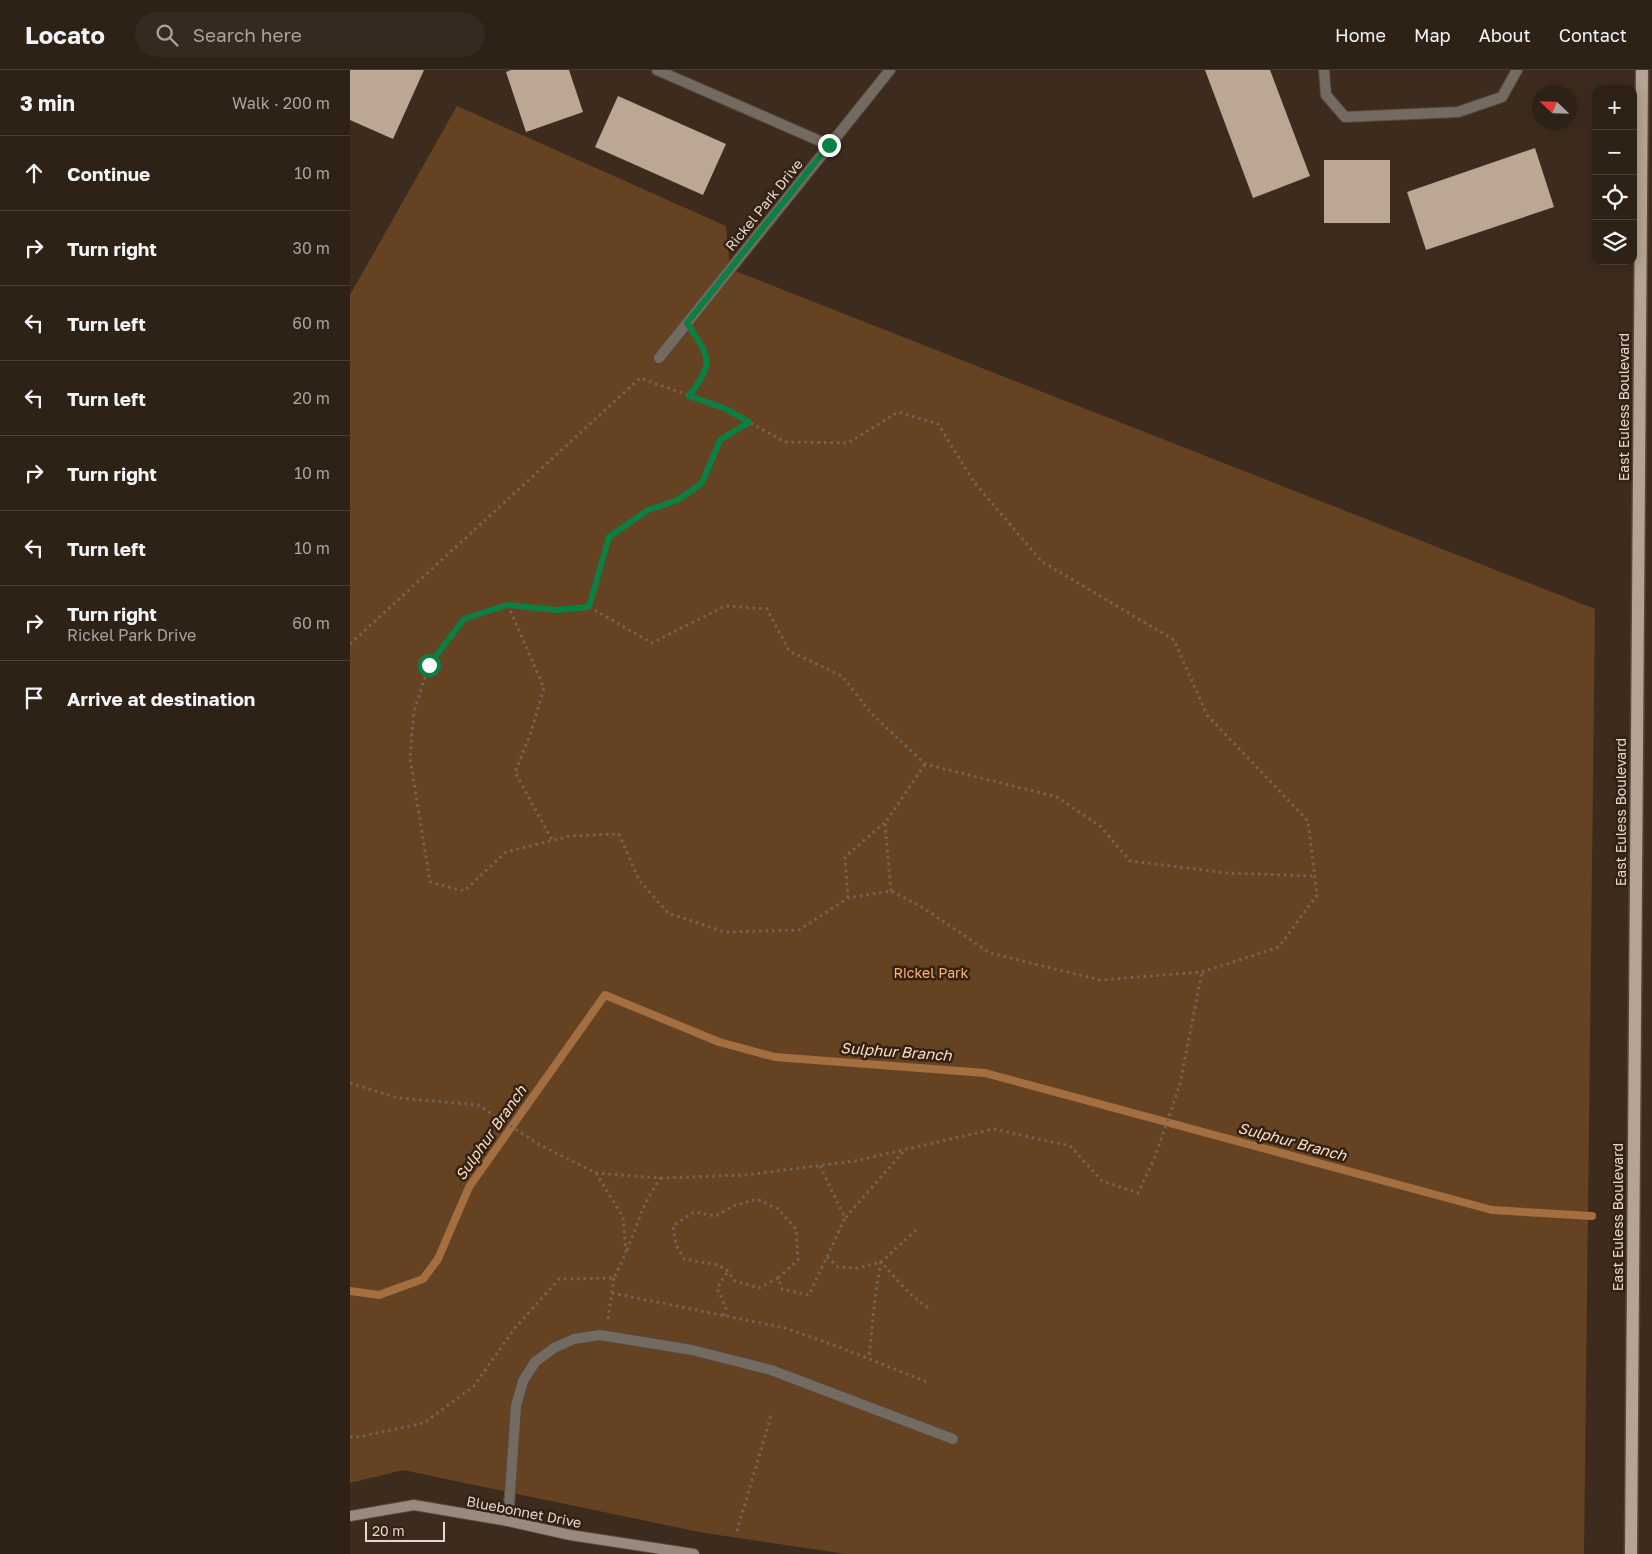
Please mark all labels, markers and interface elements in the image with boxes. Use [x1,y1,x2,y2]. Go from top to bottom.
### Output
search box [135,12,485,57]
text: Locato [25,20,105,49]
icon: search [153,21,181,49]
text: Search here [193,23,302,46]
text: Home [1335,24,1386,46]
text: Map [1414,24,1451,46]
text: About [1479,24,1531,46]
text: Contact [1559,24,1627,46]
north arrow [1532,85,1577,130]
map controls [1592,85,1637,265]
button: + [1592,85,1637,130]
text: 3 min [20,90,75,116]
text: Walk · 200 m [232,93,330,113]
button: − [1592,130,1637,175]
route end [818,134,841,157]
street label: Rickel Park Drive [721,155,806,254]
icon: ahead [20,159,48,187]
text: Continue [67,162,150,185]
text: 10 m [294,163,330,183]
button: locate [1592,175,1637,220]
button: layers [1592,220,1637,265]
icon: right [20,234,48,262]
text: Turn right [67,237,157,260]
text: 30 m [293,238,330,258]
icon: left [20,309,48,337]
text: Turn left [67,312,146,335]
text: 60 m [292,313,330,333]
street label: East Euless Boulevard [1615,333,1632,481]
icon: left [20,384,48,412]
text: Turn left [67,387,146,410]
text: 20 m [293,388,330,408]
icon: right [20,459,48,487]
text: Turn right [67,462,157,485]
text: 10 m [294,463,330,483]
icon: left [20,534,48,562]
text: Turn left [67,537,146,560]
text: 10 m [294,538,330,558]
text: Turn right [67,602,157,625]
icon: right [20,609,48,637]
text: 60 m [292,613,330,633]
text: Rickel Park Drive [67,625,196,645]
route start [418,654,441,677]
icon: arrive [20,684,48,712]
text: Arrive at destination [67,687,255,710]
street label: East Euless Boulevard [1612,738,1629,886]
park label: Rickel Park [894,964,969,981]
water label: Sulphur Branch [840,1038,953,1064]
water label: Sulphur Branch [451,1081,530,1183]
water label: Sulphur Branch [1236,1118,1349,1164]
street label: East Euless Boulevard [1609,1143,1626,1291]
street label: Bluebonnet Drive [465,1492,583,1531]
scale bar [365,1519,445,1542]
text: 20 m [372,1522,405,1539]

